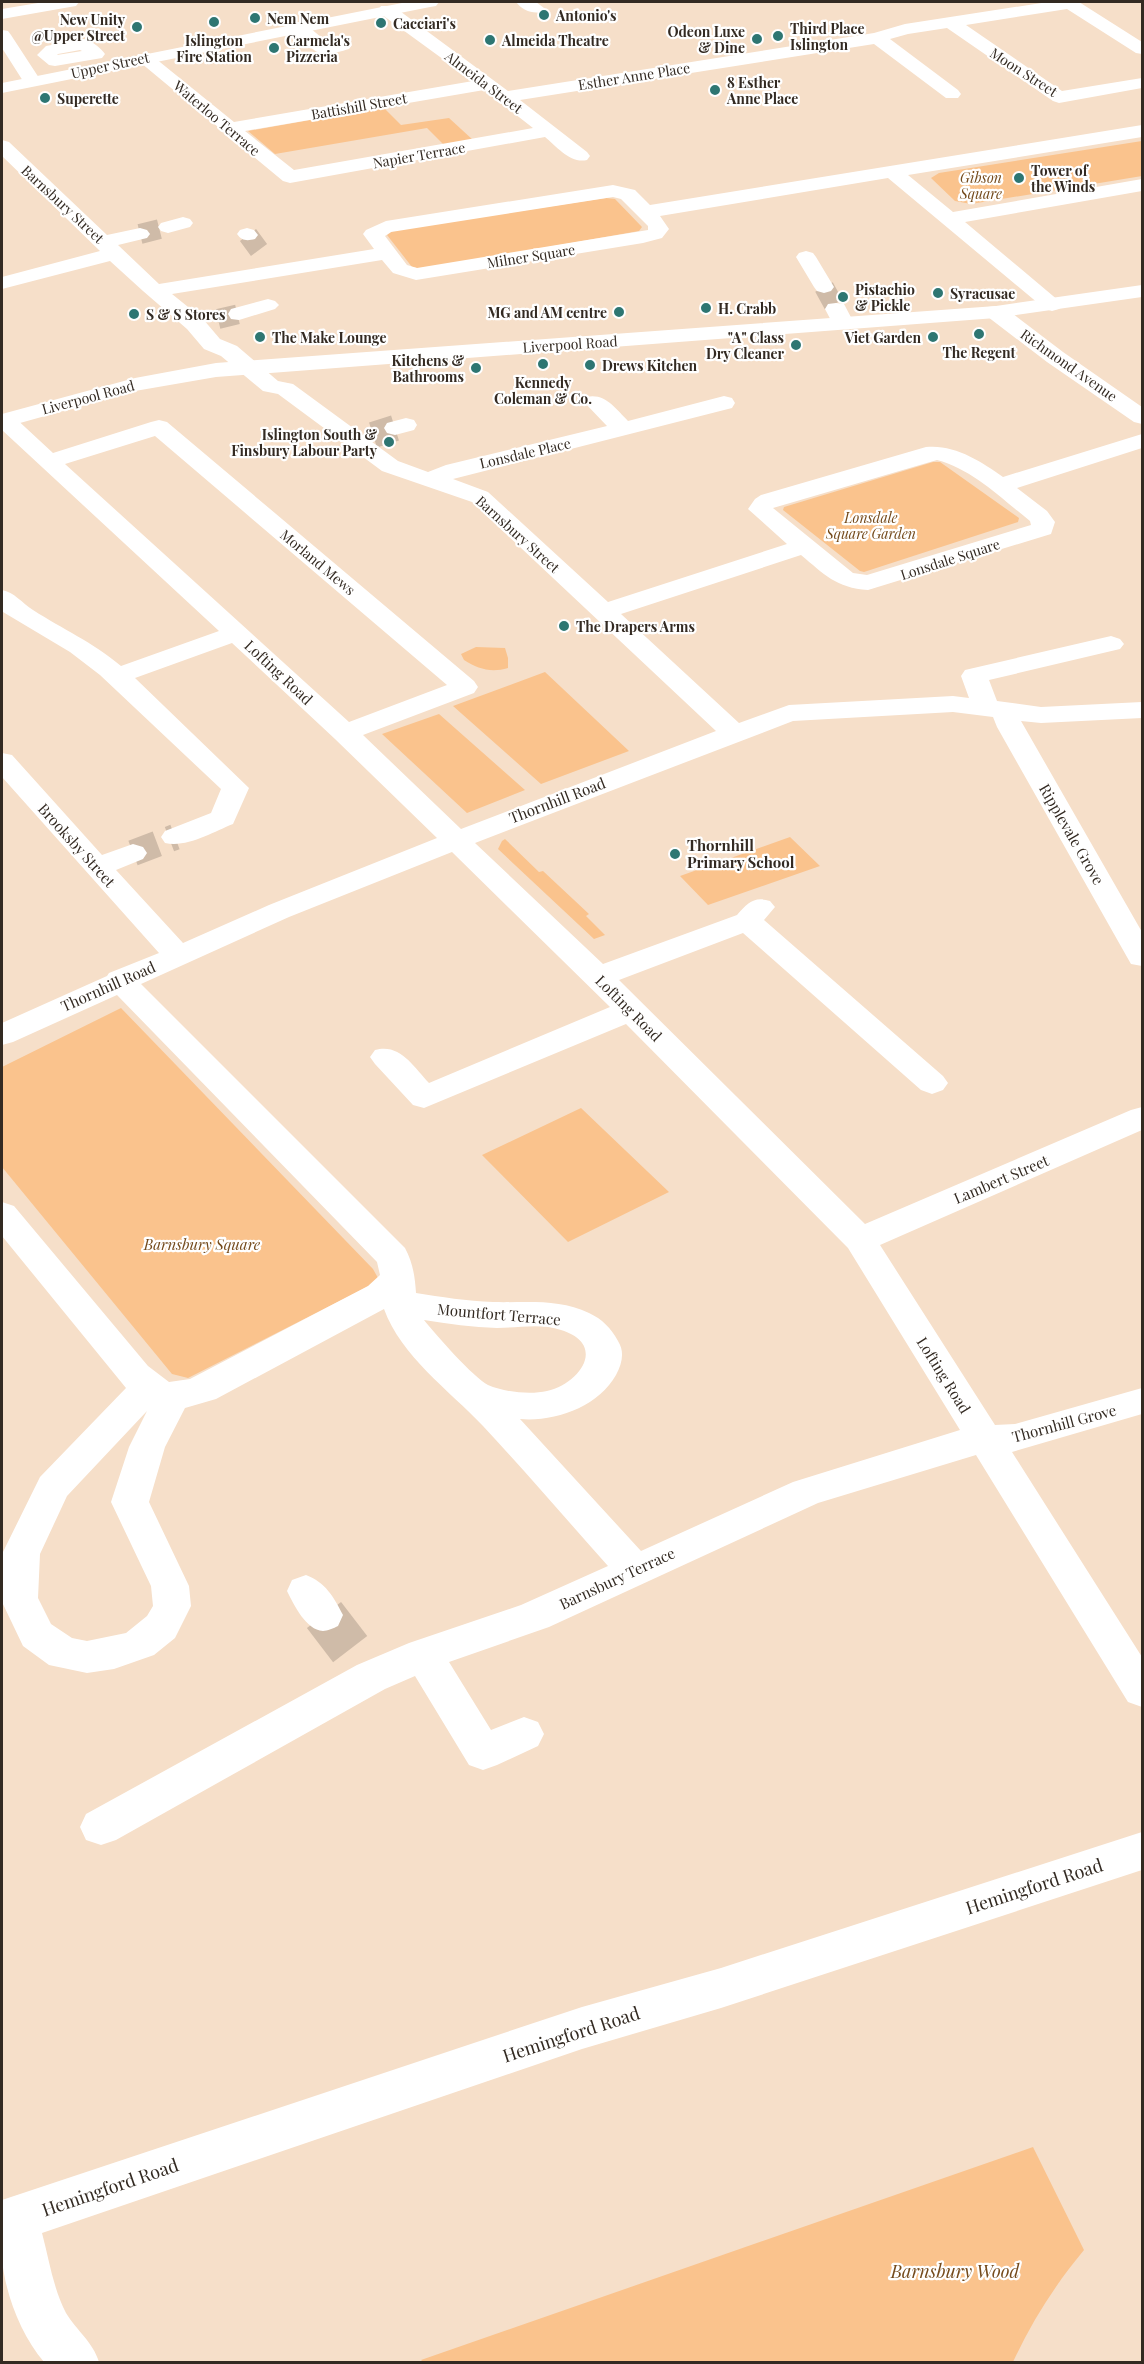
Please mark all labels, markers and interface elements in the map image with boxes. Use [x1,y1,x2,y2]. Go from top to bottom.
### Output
place label: Antonio's [555,6,617,25]
marker: Antonio's [537,8,551,22]
place label: Nem Nem [267,9,330,28]
place label: New Unity @Upper Street [31,10,126,45]
marker: Nem Nem [248,11,262,25]
place label: Cacciari's [393,14,456,33]
marker: Islington Fire Station [207,15,221,29]
marker: Cacciari's [374,16,388,30]
place label: Third Place Islington [790,19,865,54]
marker: New Unity @Upper Street [130,20,144,34]
place label: Odeon Luxe & Dine [667,22,745,57]
marker: Third Place Islington [771,29,785,43]
place label: Islington Fire Station [176,31,252,66]
place label: Carmela's Pizzeria [286,31,350,66]
place label: Almeida Theatre [501,31,609,50]
marker: Odeon Luxe & Dine [750,32,764,46]
marker: Almeida Theatre [483,33,497,47]
marker: Carmela's Pizzeria [267,41,281,55]
street label: Moon Street [987,43,1062,101]
street label: Almeida Street [441,46,527,118]
street label: Upper Street [69,47,152,83]
street label: Esther Anne Place [577,58,691,94]
place label: 8 Esther Anne Place [726,73,798,108]
street label: Waterloo Terrace [169,75,264,160]
marker: 8 Esther Anne Place [708,83,722,97]
street label: Battishill Street [310,88,409,124]
place label: Superette [57,89,119,108]
marker: Superette [38,91,52,105]
street label: Napier Terrace [371,138,467,172]
street label: Barnsbury Street [18,161,109,248]
place label: Tower of the Winds [1030,161,1095,196]
park label: Gibson Square [959,168,1002,203]
marker: Tower of the Winds [1012,171,1026,185]
street label: Milner Square [486,240,576,272]
place label: Pistachio & Pickle [855,280,915,315]
place label: Syracusae [950,284,1015,303]
marker: Syracusae [931,286,945,300]
marker: Pistachio & Pickle [836,290,850,304]
place label: H. Crabb [718,299,776,318]
marker: H. Crabb [699,301,713,315]
place label: MG and AM centre [488,303,607,322]
place label: S & S Stores [146,305,226,324]
marker: MG and AM centre [612,305,626,319]
marker: S & S Stores [127,307,141,321]
street label: Richmond Avenue [1017,325,1121,405]
marker: The Regent [972,327,986,341]
place label: The Make Lounge [272,328,386,347]
place label: "A" Class Dry Cleaner [706,328,784,363]
place label: Viet Garden [844,328,921,347]
marker: The Make Lounge [253,330,267,344]
marker: Viet Garden [926,330,940,344]
street label: Liverpool Road [522,331,618,357]
marker: "A" Class Dry Cleaner [789,338,803,352]
place label: The Regent [943,343,1015,362]
place label: Kitchens & Bathrooms [391,351,464,386]
place label: Drews Kitchen [602,356,697,375]
marker: Kennedy Coleman & Co. [536,357,550,371]
marker: Drews Kitchen [583,358,597,372]
marker: Kitchens & Bathrooms [469,361,483,375]
place label: Kennedy Coleman & Co. [494,373,592,408]
street label: Liverpool Road [40,376,136,418]
place label: Islington South & Finsbury Labour Party [231,425,378,460]
street label: Lonsdale Place [478,433,572,473]
marker: Islington South & Finsbury Labour Party [382,435,396,449]
street label: Barnsbury Street [472,491,565,577]
park label: Lonsdale Square Garden [825,508,916,543]
street label: Morland Mews [276,525,360,599]
street label: Lonsdale Square [898,534,1002,584]
place label: The Drapers Arms [576,617,695,636]
marker: The Drapers Arms [557,619,571,633]
street label: Lofting Road [241,635,318,709]
street label: Thornhill Road [506,772,608,828]
street label: Ripplevale Grove [1035,780,1109,888]
street label: Brooksby Street [34,799,120,892]
place label: Thornhill Primary School [687,835,795,872]
marker: Thornhill Primary School [668,847,682,861]
street label: Thornhill Road [58,956,159,1016]
street label: Lofting Road [591,970,667,1046]
street label: Lambert Street [950,1150,1052,1208]
park label: Barnsbury Square [143,1234,261,1254]
street label: Mountfort Terrace [436,1299,562,1329]
street label: Lofting Road [913,1333,975,1417]
street label: Thornhill Grove [1010,1399,1118,1447]
street label: Barnsbury Terrace [556,1542,678,1614]
street label: Hemingford Road [962,1852,1106,1919]
street label: Hemingford Road [499,2000,643,2067]
street label: Hemingford Road [39,2152,182,2222]
park label: Barnsbury Wood [890,2259,1021,2283]

